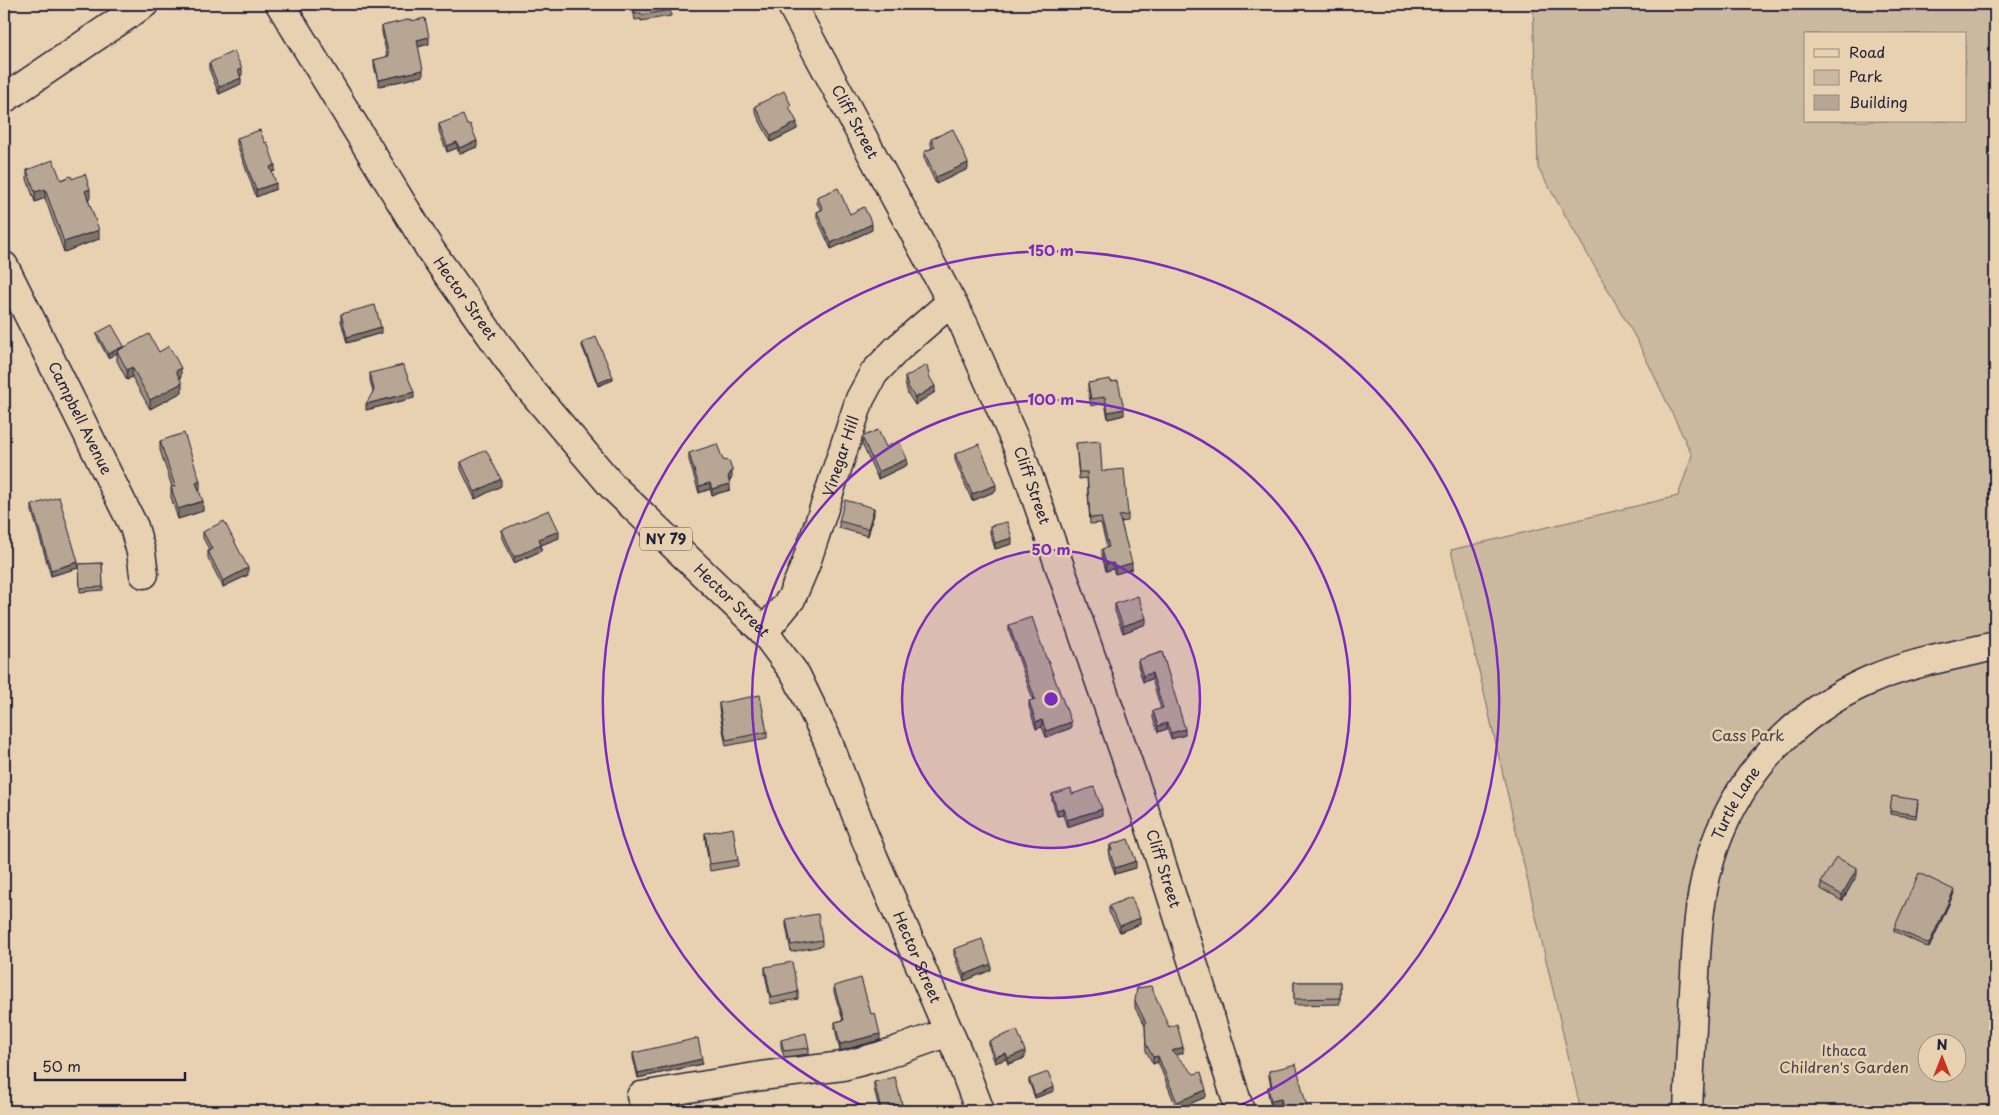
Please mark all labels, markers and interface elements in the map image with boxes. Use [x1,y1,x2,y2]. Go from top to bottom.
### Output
legend [1804,32,1966,122]
text: Road [1849,40,1885,63]
text: Park [1849,64,1883,87]
street label: Cliff Street [826,80,885,162]
text: Building [1849,90,1908,113]
text: 150 m [1028,238,1074,261]
street label: Hector Street [428,251,504,345]
street label: Campbell Avenue [43,357,119,478]
text: 100 m [1028,387,1074,410]
street label: Vinegar Hill [816,412,864,499]
street label: Cliff Street [1009,443,1057,527]
road number: NY 79 [640,528,692,550]
text: 50 m [1032,537,1070,560]
street label: Hector Street [689,558,777,641]
centre of rings [1042,690,1060,708]
park label: Cass Park [1711,723,1785,746]
street label: Turtle Lane [1705,761,1765,843]
street label: Cliff Street [1141,826,1188,910]
street label: Hector Street [888,907,948,1006]
north arrow [1916,1032,1966,1082]
text: N [1936,1034,1948,1055]
park label: Ithaca Children's Garden [1779,1038,1909,1078]
scale bar [35,1050,185,1082]
text: 50 m [42,1054,81,1077]

